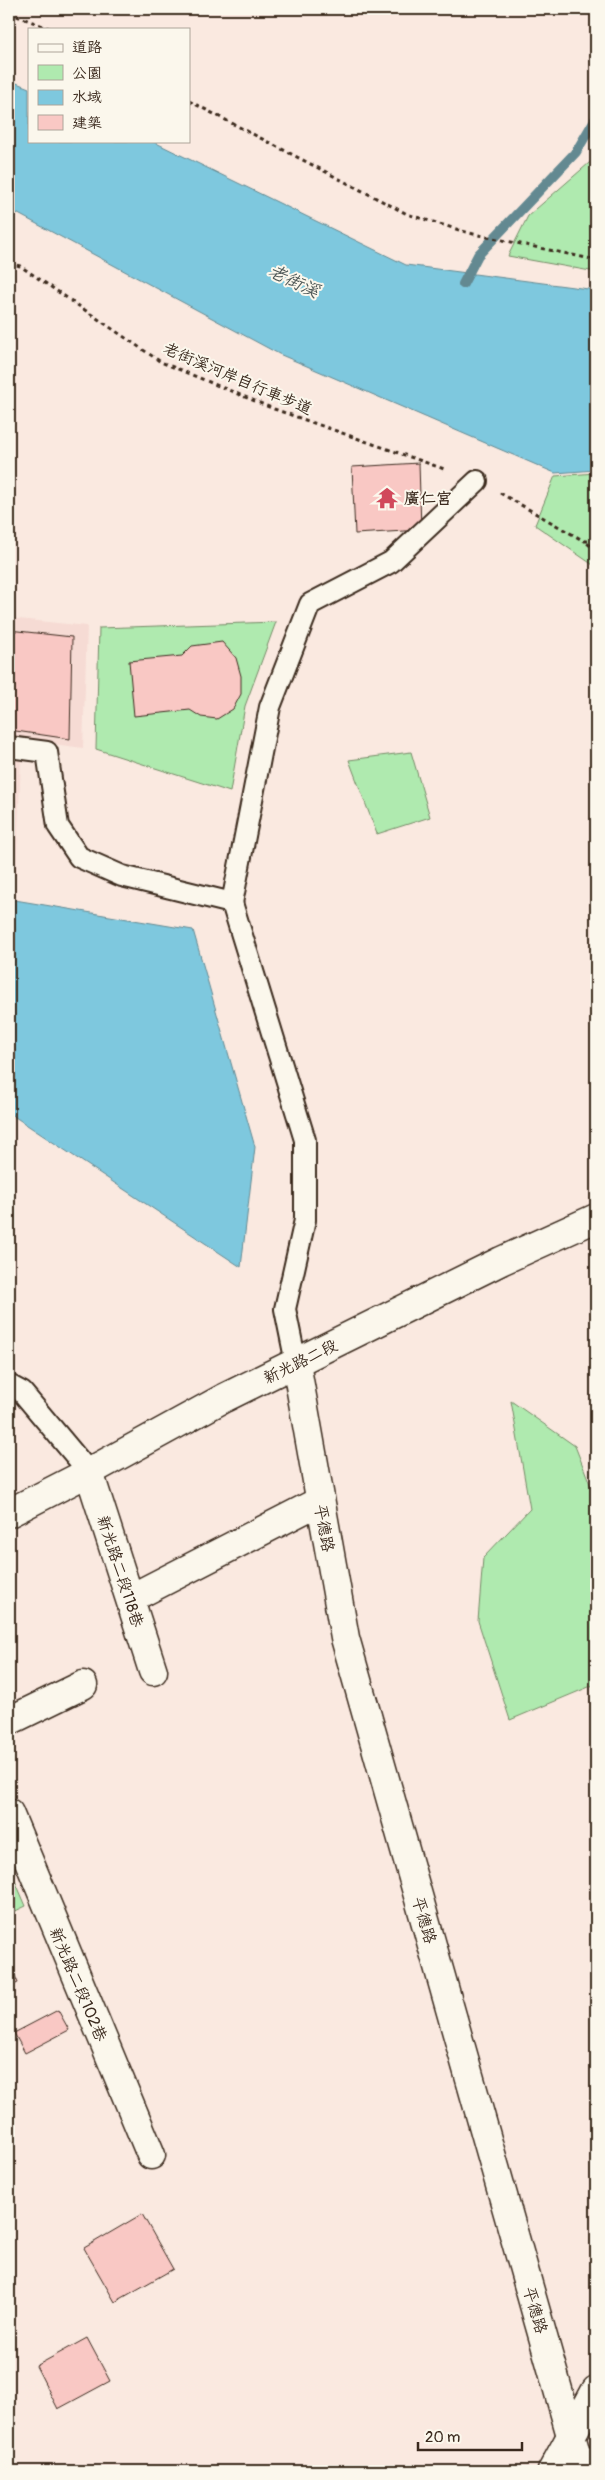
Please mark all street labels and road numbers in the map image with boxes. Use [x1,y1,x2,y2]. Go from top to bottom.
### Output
street label: 老街溪河岸自行車步道 [160,338,315,419]
street label: 新光路二段 [260,1335,341,1388]
street label: 平德路 [310,1503,338,1554]
street label: 新光路二段118巷 [93,1513,148,1630]
street label: 平德路 [408,1894,440,1946]
street label: 新光路二段102巷 [45,1924,111,2045]
street label: 平德路 [519,2284,551,2336]

